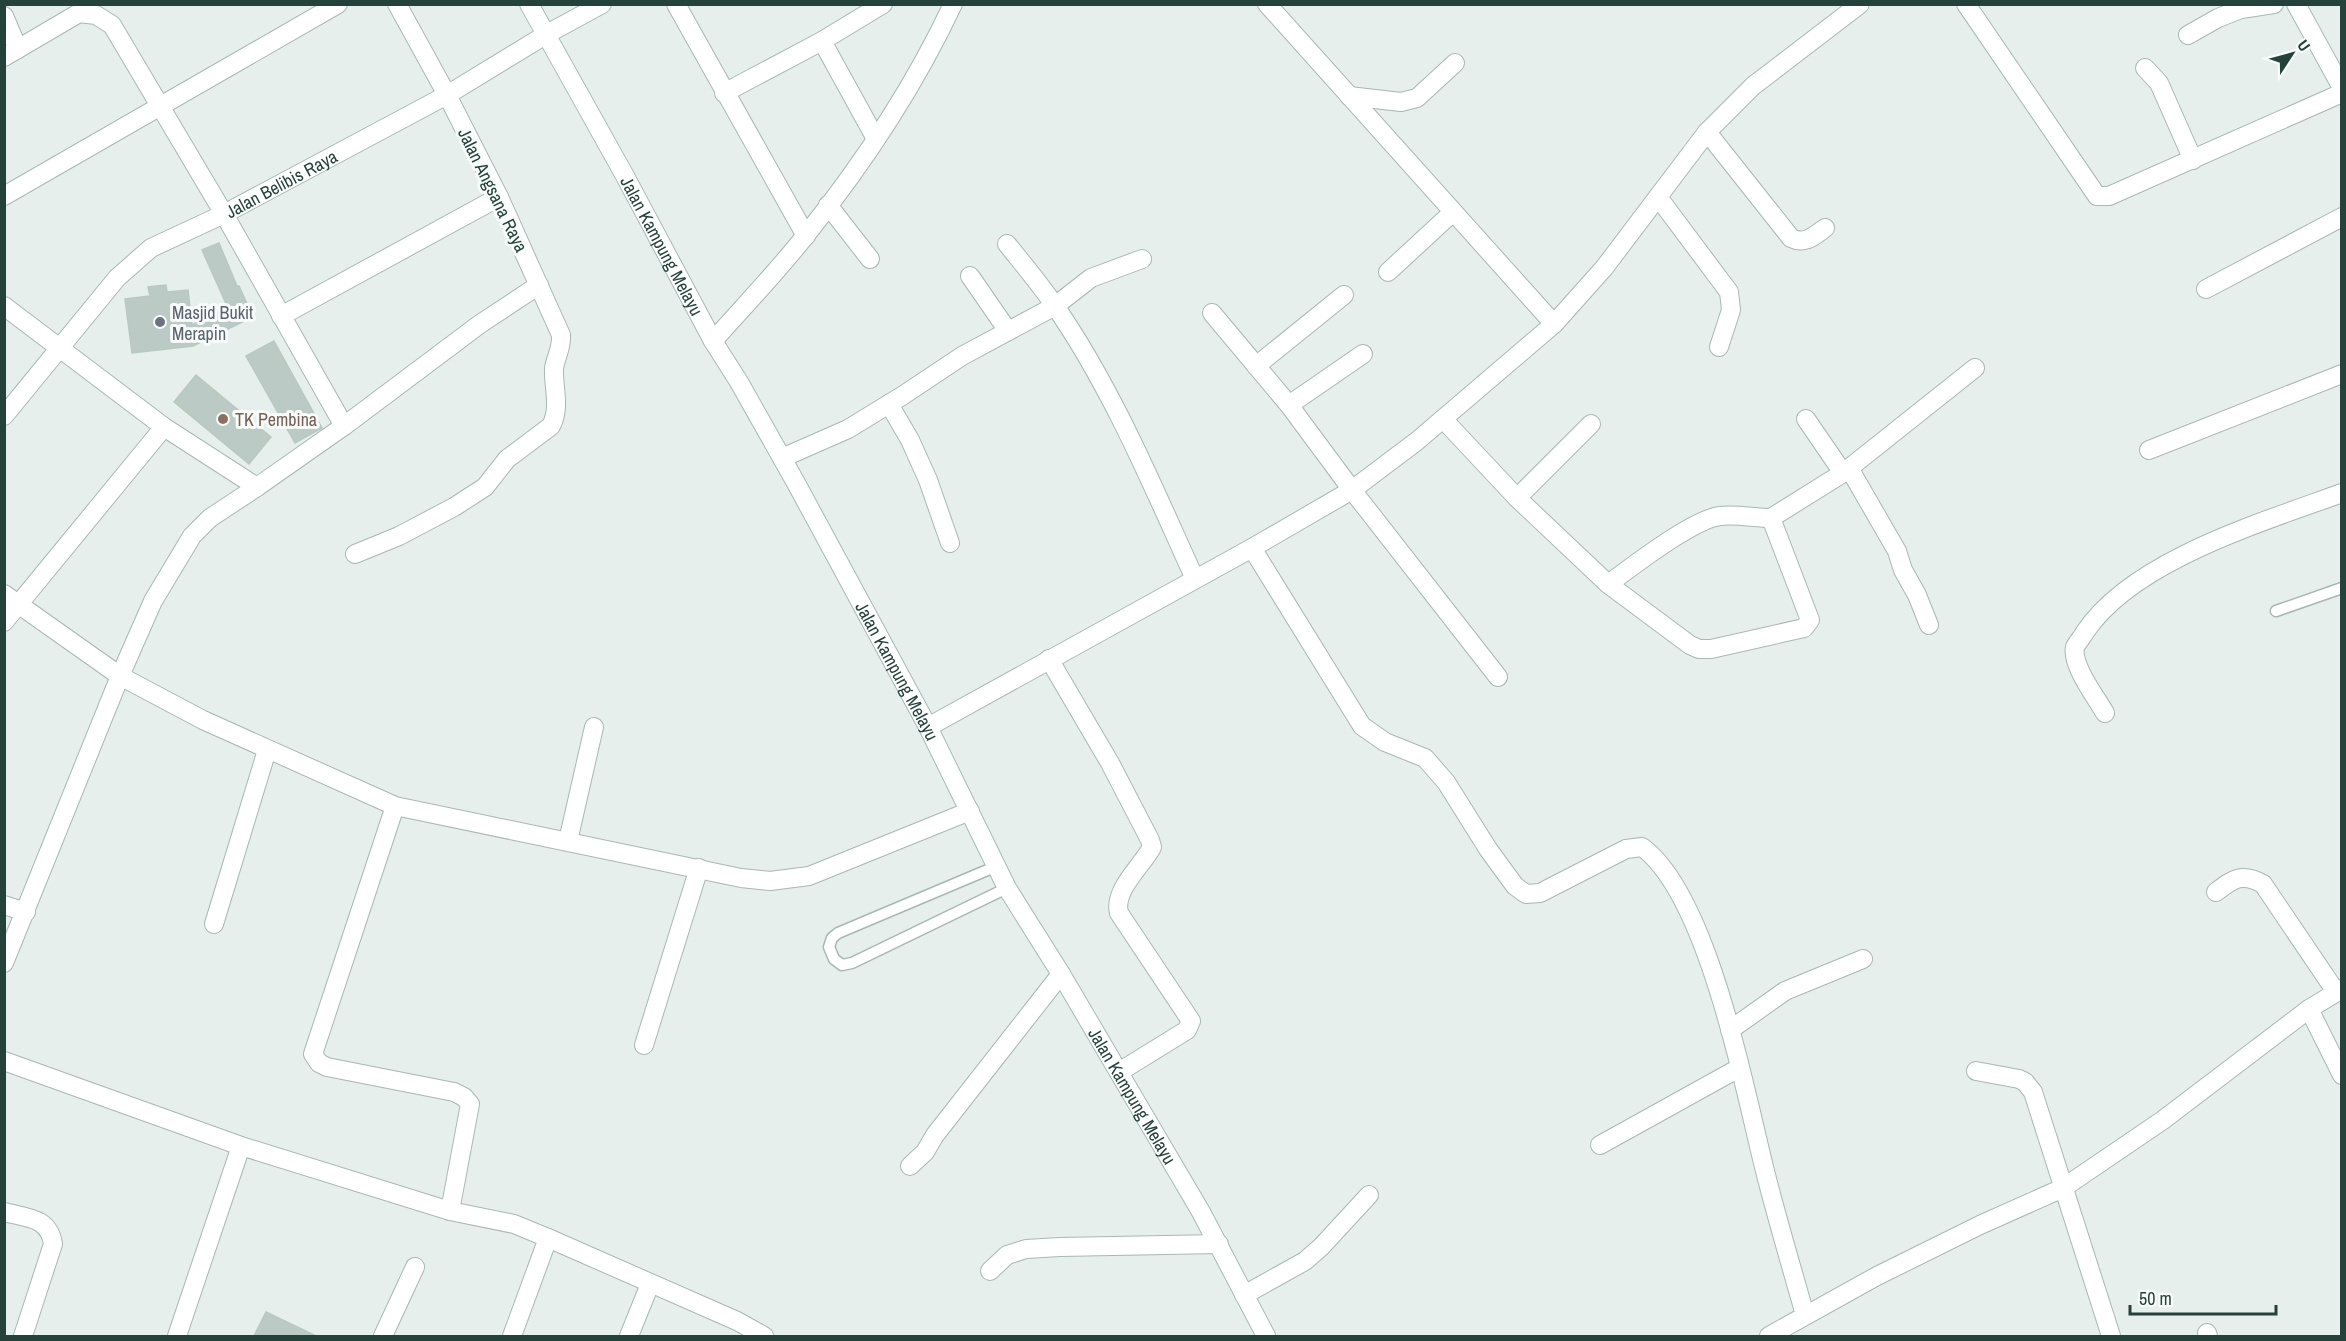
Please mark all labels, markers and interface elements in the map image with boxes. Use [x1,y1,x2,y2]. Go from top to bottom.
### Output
north arrow [2262,24,2322,84]
text: U [2292,35,2316,55]
street label: Jalan Angsana Raya [452,124,534,256]
street label: Jalan Belibis Raya [221,143,341,224]
street label: Jalan Kampung Melayu [615,172,710,320]
place label: Masjid Bukit Merapin [172,300,253,346]
marker: Masjid Bukit Merapin [153,315,167,329]
place label: TK Pembina [235,407,317,432]
marker: TK Pembina [216,412,230,426]
street label: Jalan Kampung Melayu [850,597,945,744]
street label: Jalan Kampung Melayu [1083,1023,1183,1169]
scale bar [2130,1278,2276,1316]
text: 50 m [2139,1286,2172,1311]

